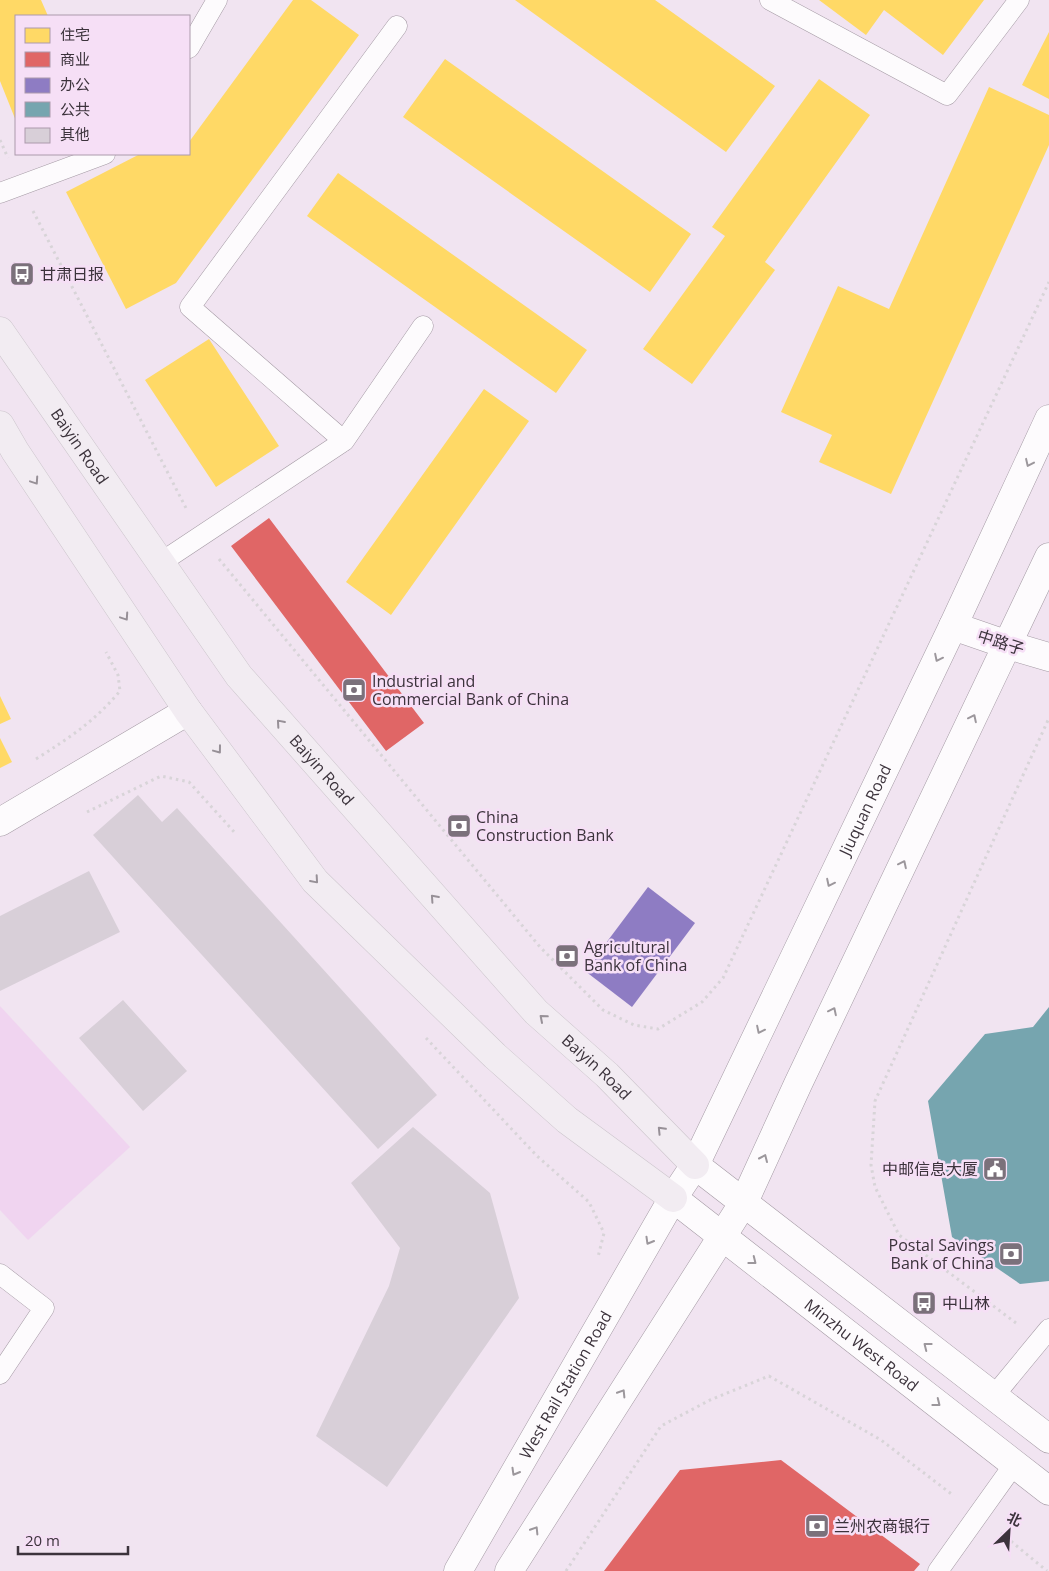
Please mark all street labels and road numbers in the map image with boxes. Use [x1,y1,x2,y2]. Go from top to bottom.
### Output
street label: Baiyin Road [46,404,114,488]
street label: 中路子 [975,624,1027,660]
street label: Baiyin Road [285,730,359,810]
street label: Jiuquan Road [833,760,896,861]
street label: Baiyin Road [557,1029,636,1105]
street label: Minzhu West Road [800,1294,923,1396]
street label: West Rail Station Road [514,1307,617,1463]

